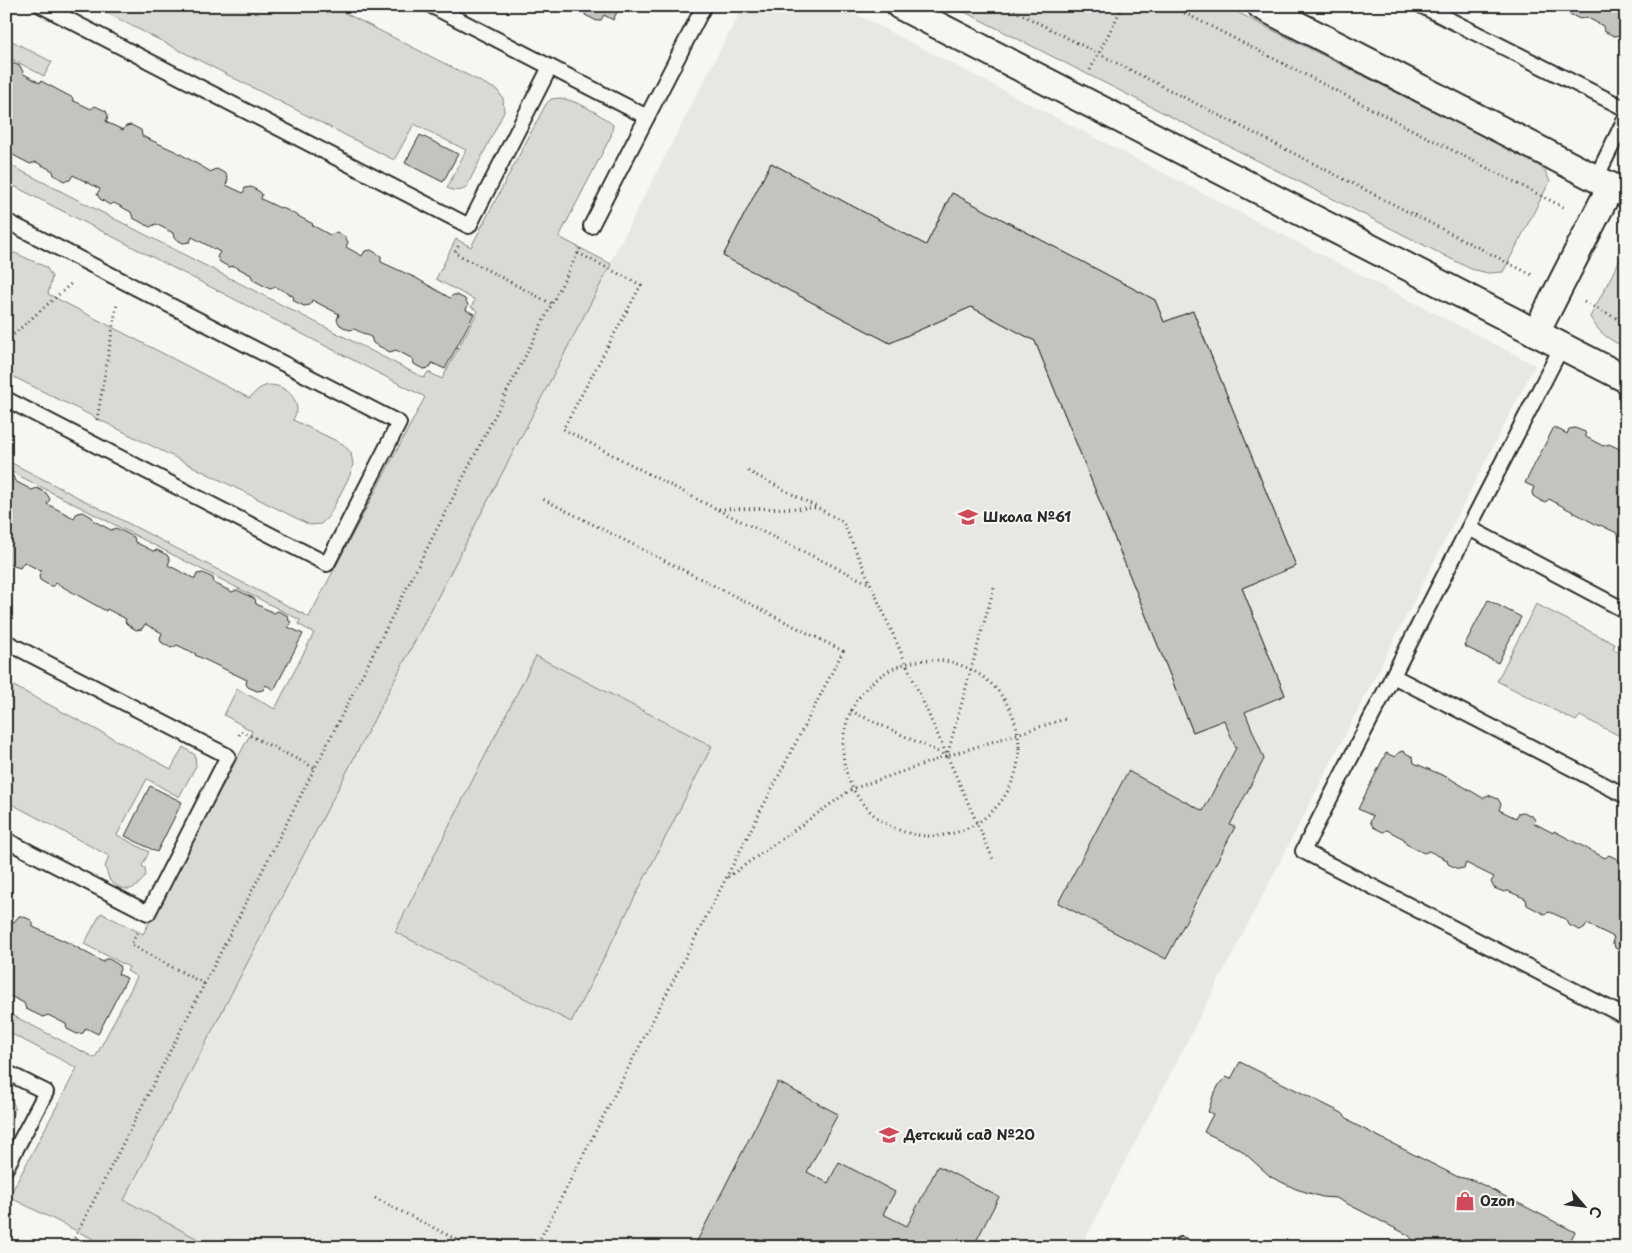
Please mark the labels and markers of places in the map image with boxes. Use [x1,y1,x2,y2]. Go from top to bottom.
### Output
school or university icon: Школа №61 [957,506,979,528]
place label: Школа №61 [983,506,1071,527]
school or university icon: Детский сад №20 [878,1124,900,1146]
place label: Детский сад №20 [903,1124,1035,1145]
shop icon: Ozon [1454,1190,1476,1212]
place label: Ozon [1480,1190,1515,1211]

